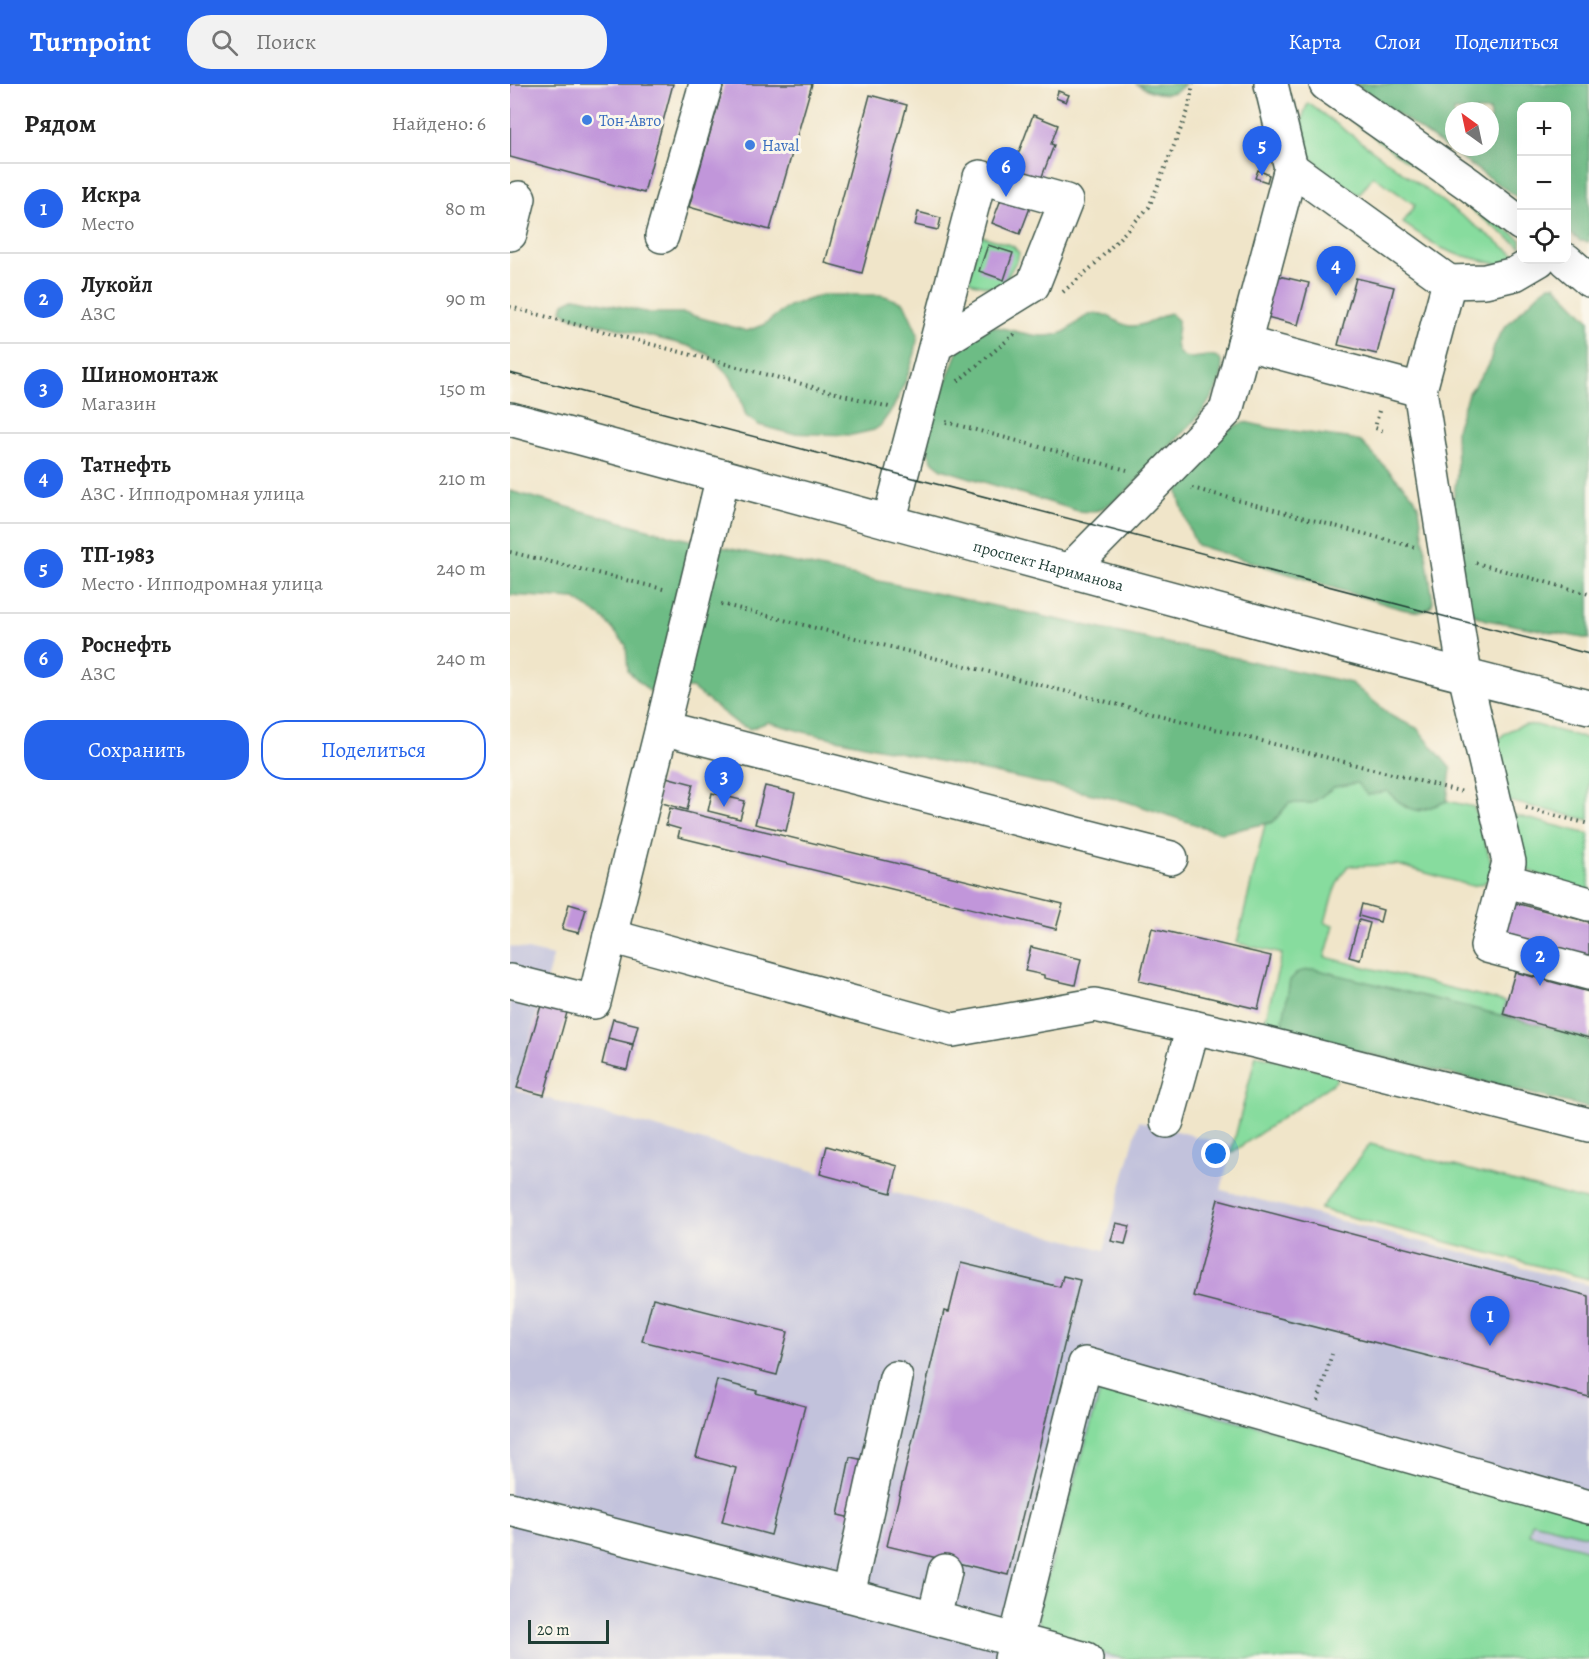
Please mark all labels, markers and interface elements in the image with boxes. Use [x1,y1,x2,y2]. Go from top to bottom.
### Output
search box [187,15,607,69]
text: Turnpoint [30,23,151,61]
icon: search [208,26,241,59]
text: Поиск [256,27,316,57]
text: Карта [1288,28,1341,56]
text: Слои [1374,28,1421,56]
text: Поделиться [1454,28,1559,56]
north arrow [1445,102,1499,156]
map controls [1517,102,1571,264]
button: + [1517,102,1571,156]
text: Рядом [24,106,96,141]
text: Найдено: 6 [392,110,486,137]
place label: Тон-Авто [599,110,661,132]
marker: Тон-Авто [580,113,594,127]
pin: 5 [1242,126,1281,176]
place label: Haval [762,135,799,157]
marker: Haval [743,138,757,152]
pin: 6 [986,147,1026,197]
button: − [1517,156,1571,210]
text: Искра [81,180,141,210]
text: 1 [40,195,47,222]
text: 80 m [445,195,486,222]
text: Место [81,210,134,237]
button: locate [1517,210,1571,264]
pin: 4 [1316,246,1356,296]
text: Лукойл [81,270,153,300]
text: 2 [39,285,48,312]
text: 90 m [446,285,486,312]
text: АЗС [81,300,116,327]
text: Шиномонтаж [81,360,218,390]
text: 3 [39,375,48,402]
text: 150 m [439,375,486,402]
text: Магазин [81,390,156,417]
text: Татнефть [81,450,171,480]
text: 4 [39,465,48,492]
text: 210 m [438,465,486,492]
text: АЗС · Ипподромная улица [81,480,305,507]
street label: проспект Нариманова [971,535,1127,597]
text: ТП-1983 [81,540,155,570]
text: 5 [39,555,48,582]
text: 240 m [436,555,486,582]
text: Место · Ипподромная улица [81,570,323,597]
text: Роснефть [81,630,171,660]
text: 6 [39,645,48,672]
text: 240 m [436,645,486,672]
text: АЗС [81,660,116,687]
button: Сохранить [24,720,249,780]
button: Поделиться [261,720,486,780]
pin: 3 [704,758,744,807]
pin: 2 [1520,936,1560,986]
your location [1201,1139,1230,1168]
pin: 1 [1470,1296,1510,1346]
scale bar [528,1617,609,1644]
text: 20 m [537,1619,570,1641]

